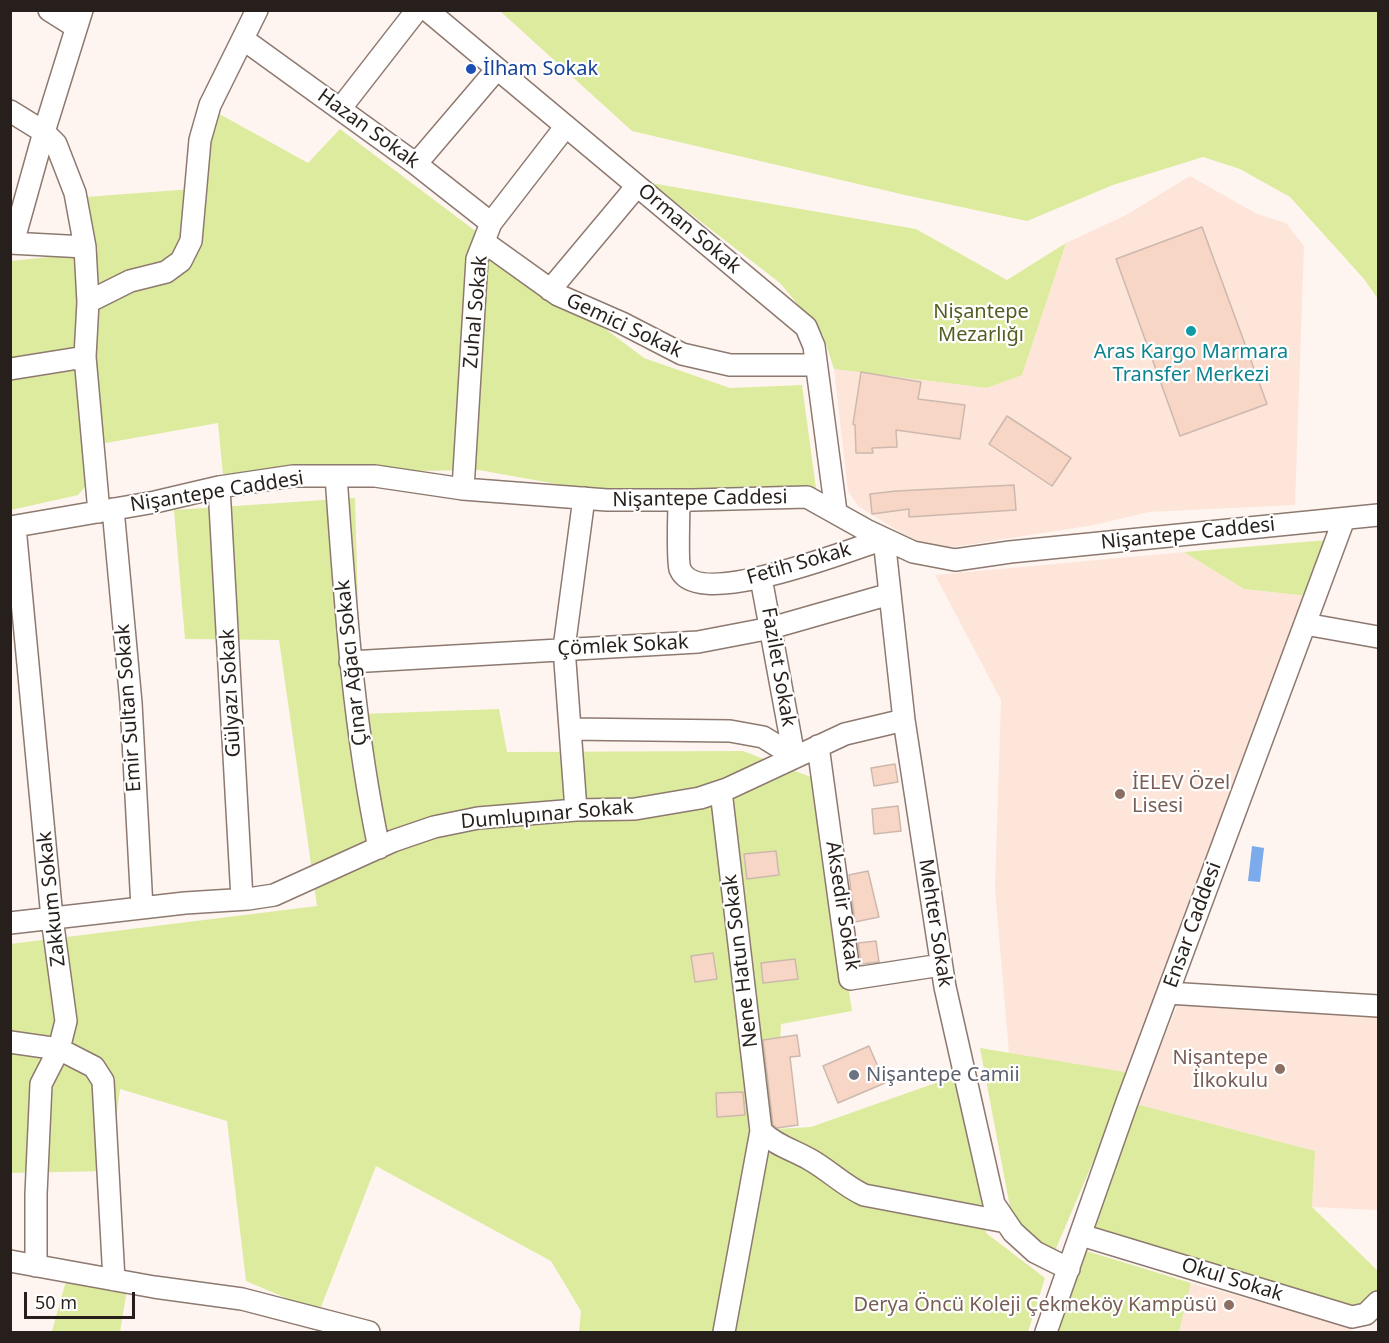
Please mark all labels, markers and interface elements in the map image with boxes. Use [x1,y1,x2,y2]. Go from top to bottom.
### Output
place label: İlham Sokak [483,57,598,81]
marker: İlham Sokak [464,62,478,76]
street label: Hazan Sokak [312,84,424,174]
street label: Orman Sokak [633,179,745,279]
street label: Zuhal Sokak [459,254,493,370]
street label: Gemici Sokak [562,289,686,363]
park label: Nişantepe Mezarlığı [933,300,1029,347]
marker: Aras Kargo Marmara Transfer Merkezi [1184,324,1198,338]
place label: Aras Kargo Marmara Transfer Merkezi [1094,340,1288,387]
street label: Nişantepe Caddesi [129,466,305,518]
street label: Nişantepe Caddesi [612,485,788,513]
street label: Nişantepe Caddesi [1100,513,1276,555]
street label: Fetih Sokak [744,538,854,590]
street label: Çınar Ağacı Sokak [331,579,373,747]
street label: Fazilet Sokak [756,605,800,729]
street label: Emir Sultan Sokak [111,623,147,793]
street label: Gülyazı Sokak [216,628,246,758]
street label: Çömlek Sokak [557,631,689,661]
place label: İELEV Özel Lisesi [1132,771,1230,818]
marker: İELEV Özel Lisesi [1113,787,1127,801]
street label: Dumlupınar Sokak [460,795,634,835]
street label: Zakkum Sokak [33,830,71,968]
street label: Aksedir Sokak [820,839,864,973]
street label: Mehter Sokak [913,857,957,989]
street label: Ensar Caddesi [1159,859,1227,991]
street label: Nene Hatun Sokak [718,873,764,1049]
place label: Nişantepe İlkokulu [1172,1046,1268,1093]
marker: Nişantepe İlkokulu [1273,1062,1287,1076]
place label: Nişantepe Camii [866,1063,1020,1087]
marker: Nişantepe Camii [847,1068,861,1082]
street label: Okul Sokak [1178,1253,1286,1307]
scale bar [27,1280,138,1318]
text: 50 m [35,1290,77,1314]
place label: Derya Öncü Koleji Çekmeköy Kampüsü [853,1293,1217,1317]
marker: Derya Öncü Koleji Çekmeköy Kampüsü [1222,1298,1236,1312]

